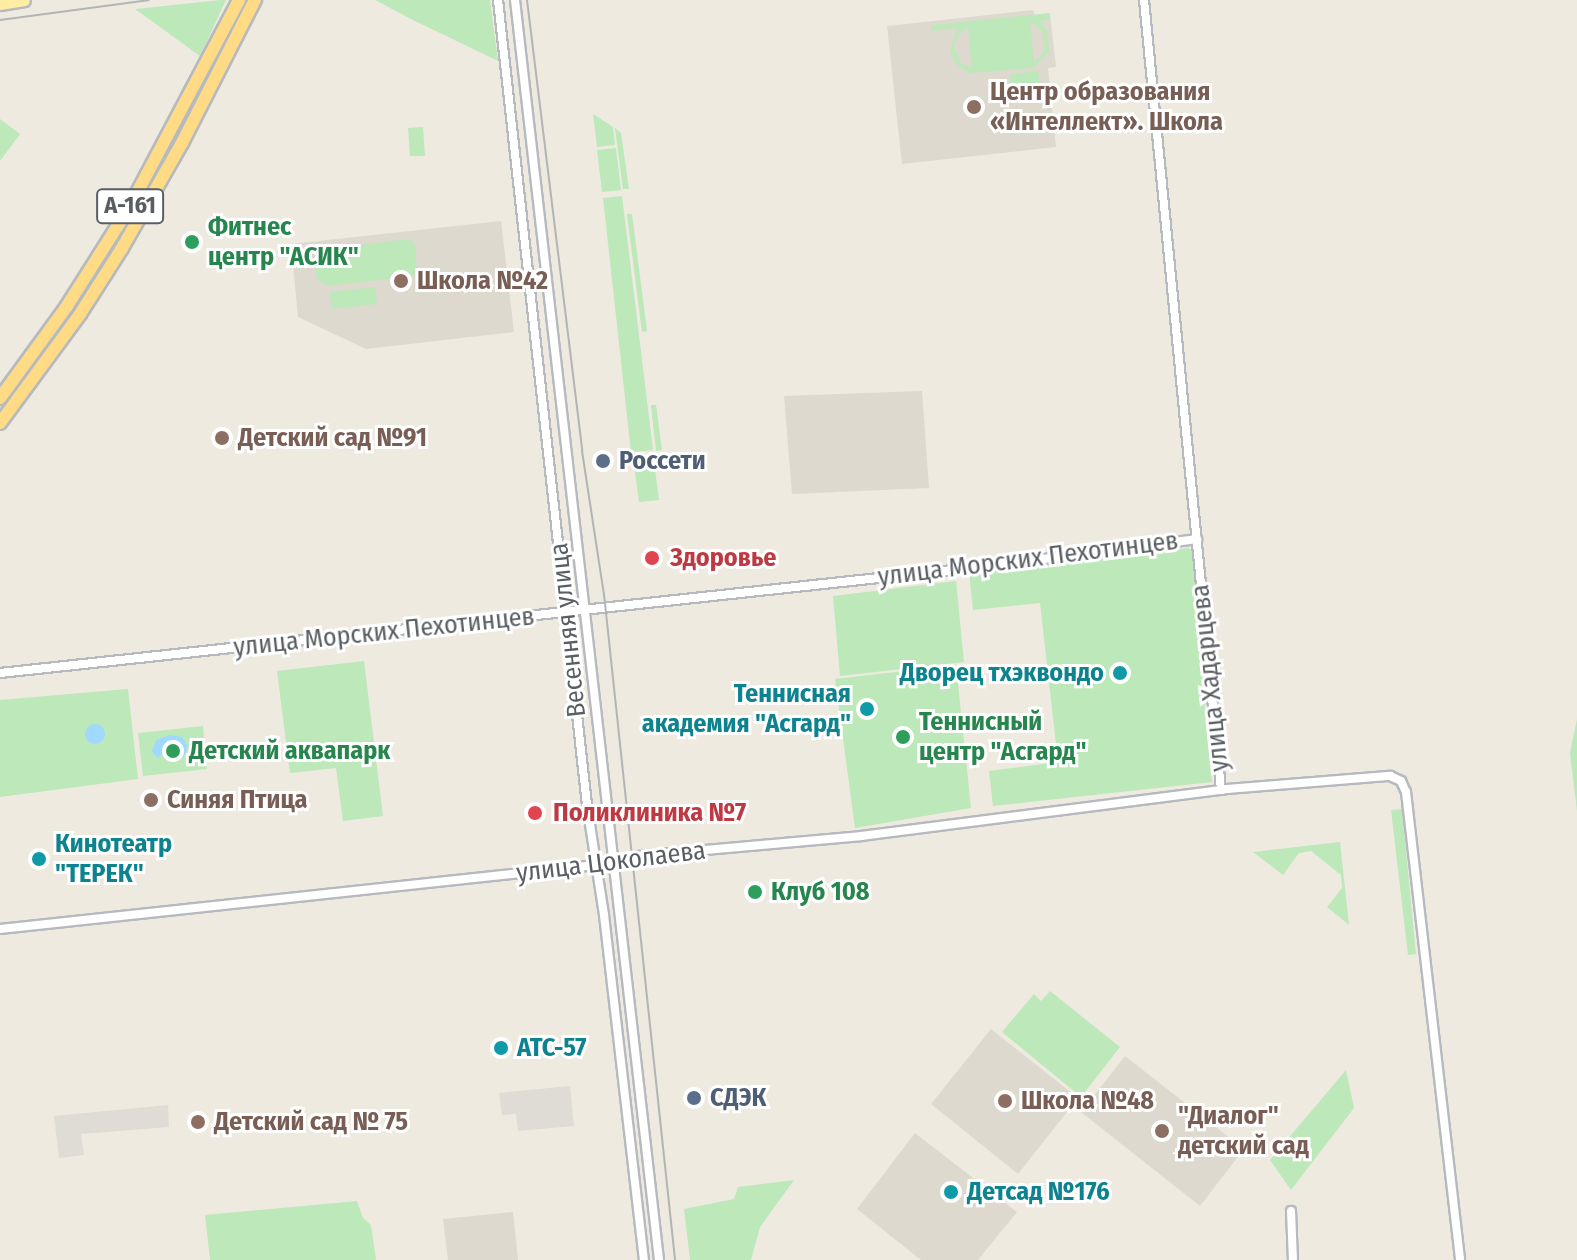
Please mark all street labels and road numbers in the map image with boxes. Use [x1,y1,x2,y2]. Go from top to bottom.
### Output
road number: А-161 [96,186,164,226]
street label: улица Морских Пехотинцев [876,525,1180,593]
street label: Весенняя улица [543,541,593,719]
street label: улица Хадарцева [1185,583,1235,773]
street label: улица Морских Пехотинцев [232,601,536,663]
street label: улица Цоколаева [515,835,707,889]

